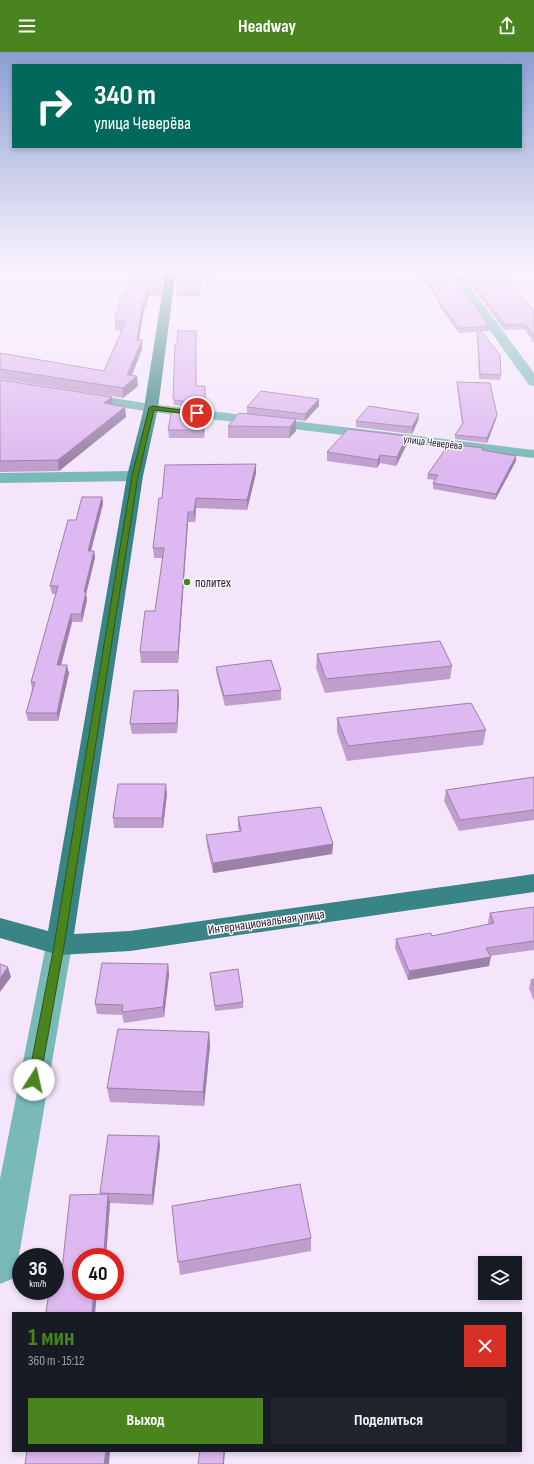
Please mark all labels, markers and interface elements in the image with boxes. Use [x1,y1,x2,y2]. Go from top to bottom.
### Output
icon: menu [16,15,38,37]
icon: share [496,15,518,37]
text: Headway [238,16,296,37]
text: 340 m [94,79,156,112]
icon: right [28,80,80,132]
text: улица Чеверёва [94,113,191,134]
pin [180,396,214,430]
icon: arrive [186,402,208,424]
street label: улица Чеверёва [403,432,463,453]
place label: политех [195,575,231,591]
marker: политех [182,577,192,587]
street label: Интернациональная улица [207,906,325,938]
position arrow [13,1059,55,1101]
speed limit sign: 40 [72,1248,124,1300]
map controls [478,1256,522,1300]
button: layers [478,1256,522,1300]
text: 36 [29,1257,47,1281]
text: km/h [29,1278,47,1290]
text: 1 мин [28,1323,75,1352]
button: close [464,1325,506,1367]
text: 360 m · 15:12 [28,1353,84,1369]
button: Выход [28,1398,263,1444]
button: Поделиться [271,1398,506,1444]

